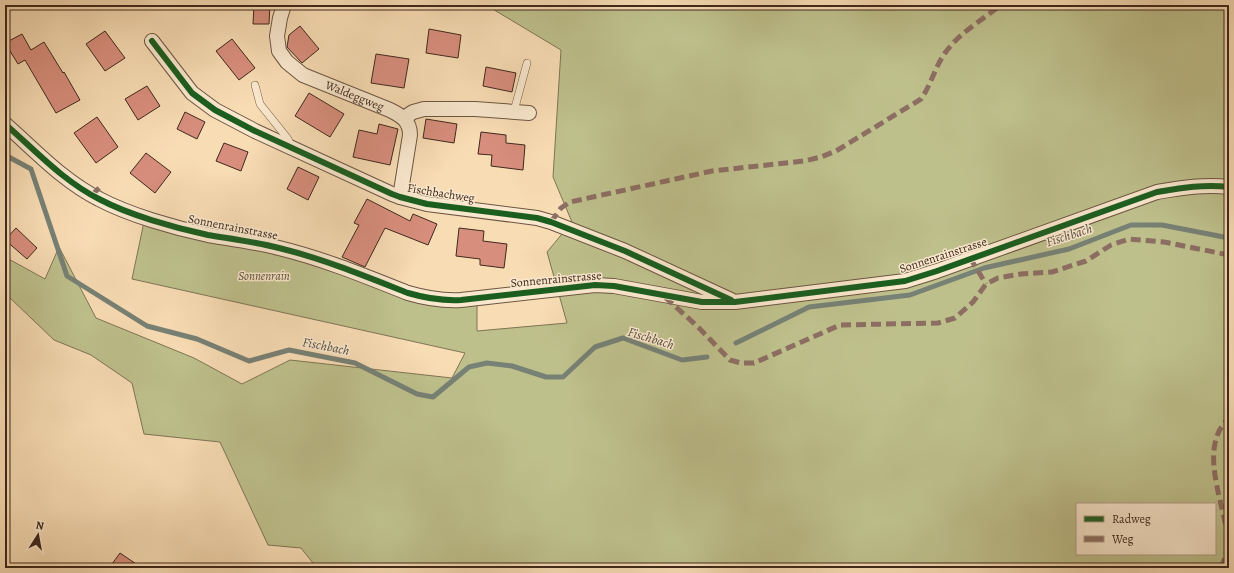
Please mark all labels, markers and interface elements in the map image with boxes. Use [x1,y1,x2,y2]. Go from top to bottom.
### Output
street label: Waldeggweg [322,76,387,115]
street label: Fischbachweg [406,180,476,206]
street label: Sonnenrainstrasse [187,210,279,244]
water label: Fischbach [1044,220,1094,250]
street label: Sonnenrainstrasse [897,233,989,277]
street label: Sonnenrainstrasse [510,267,602,291]
park label: Sonnenrain [238,268,290,284]
water label: Fischbach [626,323,676,353]
water label: Fischbach [301,333,351,359]
legend [1076,503,1216,555]
text: Radweg [1112,511,1151,527]
north arrow [18,515,58,555]
text: N [34,518,45,534]
text: Weg [1111,531,1134,547]

